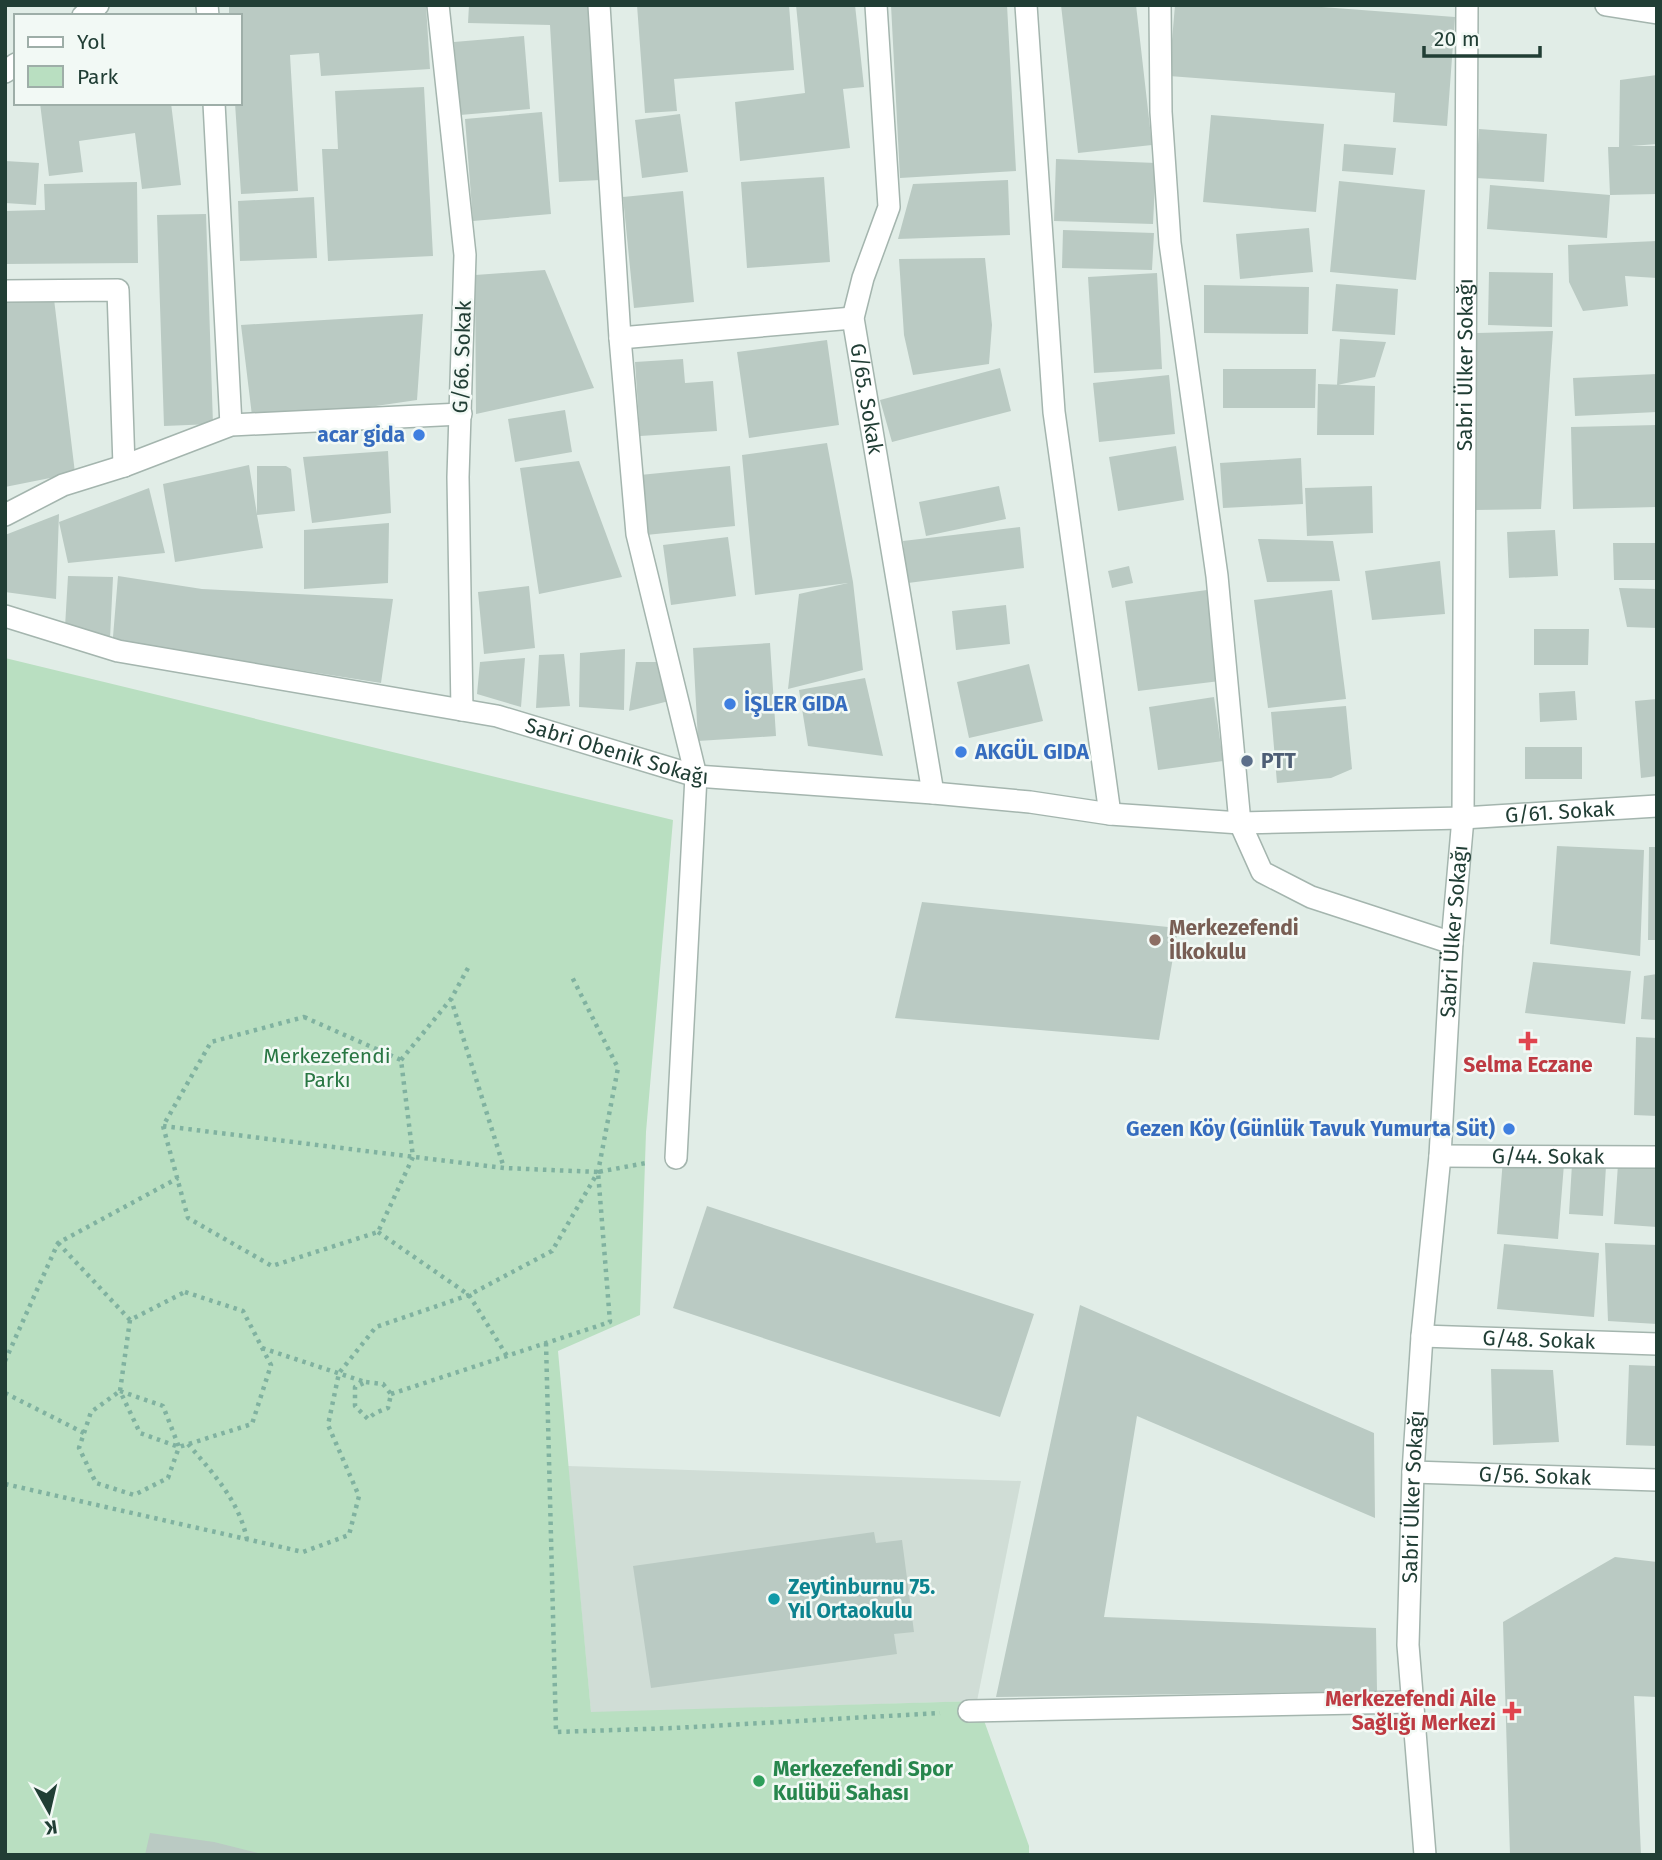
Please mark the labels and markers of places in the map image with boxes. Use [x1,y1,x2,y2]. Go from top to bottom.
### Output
place label: acar gida [317,422,405,448]
marker: acar gida [411,427,427,443]
place label: İŞLER GIDA [744,690,848,717]
marker: İŞLER GIDA [722,696,738,712]
place label: AKGÜL GIDA [974,738,1089,765]
marker: AKGÜL GIDA [953,744,969,760]
place label: PTT [1261,748,1296,774]
marker: PTT [1239,753,1255,769]
place label: Merkezefendi İlkokulu [1169,915,1299,965]
marker: Merkezefendi İlkokulu [1147,932,1163,948]
marker: Selma Eczane [1520,1033,1536,1049]
place label: Selma Eczane [1463,1052,1593,1078]
place label: Gezen Köy (Günlük Tavuk Yumurta Süt) [1126,1116,1495,1142]
marker: Gezen Köy (Günlük Tavuk Yumurta Süt) [1501,1121,1517,1137]
place label: Zeytinburnu 75. Yıl Ortaokulu [787,1574,935,1624]
marker: Zeytinburnu 75. Yıl Ortaokulu [766,1591,782,1607]
place label: Merkezefendi Aile Sağlığı Merkezi [1325,1686,1496,1736]
marker: Merkezefendi Aile Sağlığı Merkezi [1502,1701,1522,1721]
place label: Merkezefendi Spor Kulübü Sahası [773,1756,954,1806]
marker: Merkezefendi Spor Kulübü Sahası [751,1773,767,1789]

